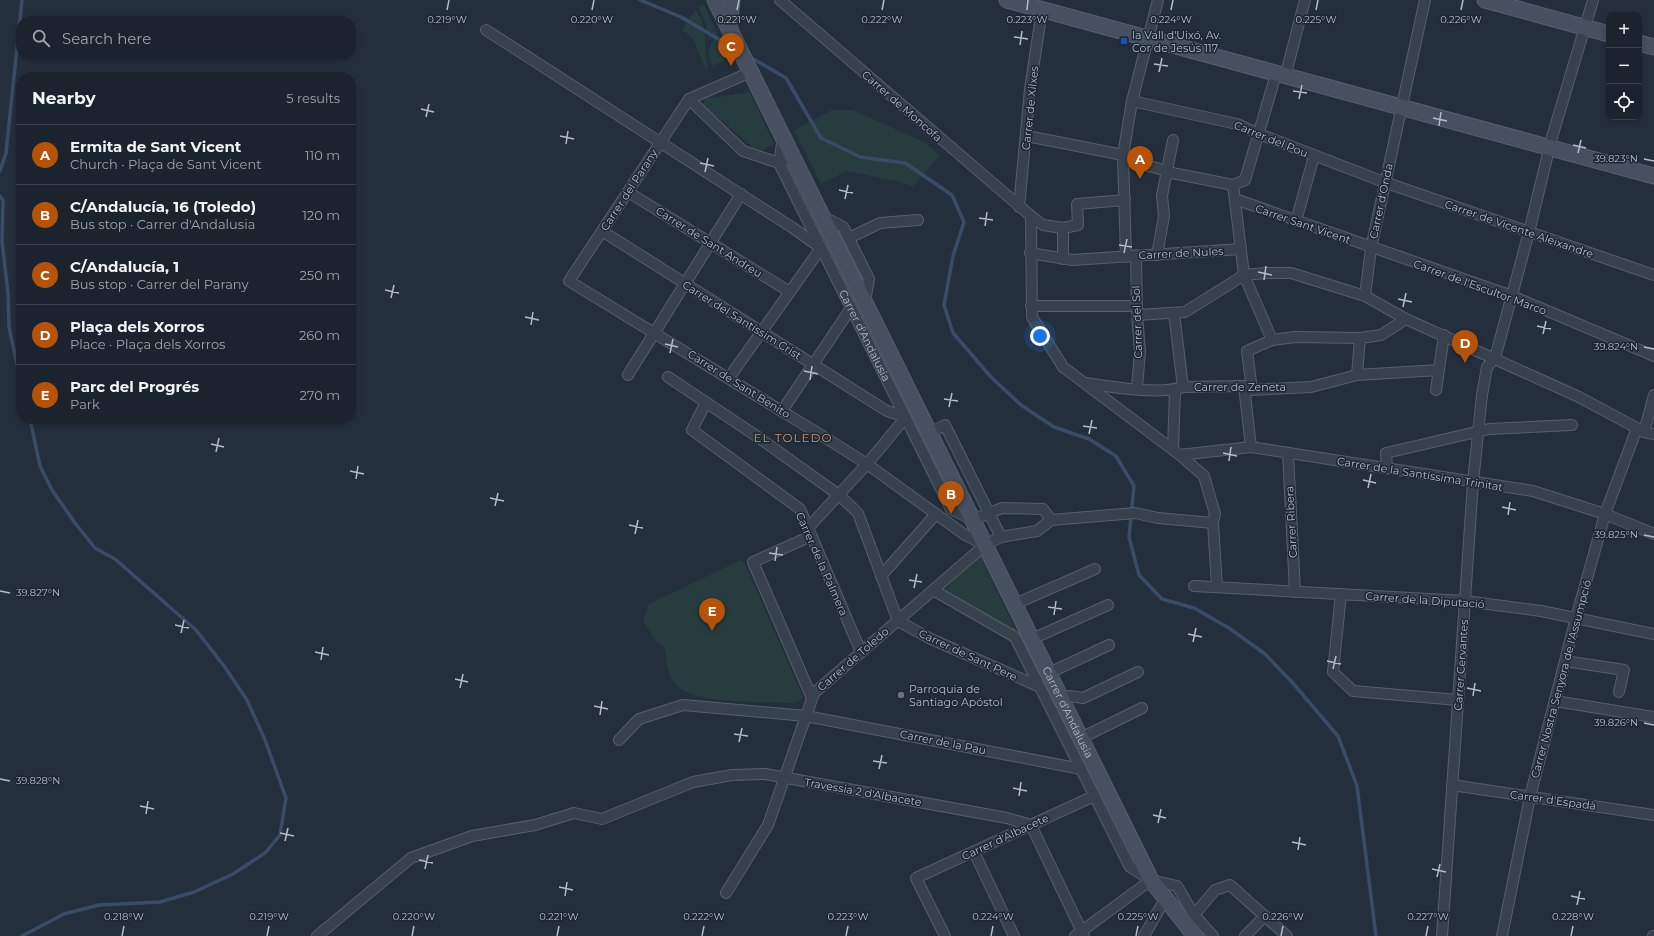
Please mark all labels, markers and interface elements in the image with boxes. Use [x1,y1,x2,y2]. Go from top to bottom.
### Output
map controls [1606,12,1642,120]
button: + [1606,12,1642,48]
text: 0.219°W [427,13,467,26]
text: 0.220°W [571,13,613,26]
text: 0.221°W [717,13,757,26]
text: 0.222°W [861,13,903,26]
text: 0.223°W [1006,13,1048,26]
text: 0.224°W [1150,13,1192,26]
text: 0.225°W [1295,13,1337,26]
text: 0.226°W [1440,13,1482,26]
search box [16,16,356,60]
icon: search [30,27,52,49]
place label: la Vall d'Uixó, Av. Cor de Jesús 117 [1132,28,1221,55]
text: Search here [62,29,151,48]
pin: C [718,33,744,66]
marker: la Vall d'Uixó, Av. Cor de Jesús 117 [1119,36,1129,46]
button: − [1606,48,1642,84]
street label: Carrer de Xilxes [1019,65,1041,151]
street label: Carrer de Moncofa [859,67,945,145]
button: locate [1606,84,1642,120]
text: Nearby [32,88,96,108]
text: 5 results [286,90,340,106]
street label: Carrer del Pou [1232,118,1310,160]
text: Ermita de Sant Vicent [70,137,241,156]
pin: A [1127,146,1153,179]
text: A [40,147,50,163]
text: 110 m [305,147,340,163]
street label: Carrer del Parany [597,147,661,233]
text: 39.823°N [1594,152,1638,165]
text: Church · Plaça de Sant Vicent [70,156,261,172]
street label: Carrer d'Onda [1366,162,1396,240]
text: C/Andalucía, 16 (Toledo) [70,197,256,216]
street label: Carrer de Vicente Aleixandre [1443,197,1596,261]
street label: Carrer Sant Vicent [1254,201,1353,247]
street label: Carrer de Sant Andreu [653,204,765,280]
text: B [40,207,50,223]
text: 120 m [302,207,340,223]
text: Bus stop · Carrer d'Andalusia [70,216,255,232]
street label: Carrer de Nules [1138,244,1224,262]
street label: Carrer de l'Escultor Marco [1411,256,1549,318]
text: C/Andalucía, 1 [70,257,179,276]
text: C [40,267,50,283]
text: 250 m [299,267,340,283]
text: Bus stop · Carrer del Parany [70,276,248,292]
street label: Carrer del Santíssim Crist [680,278,805,363]
street label: Carrer del Sol [1129,285,1145,359]
street label: Carrer d'Andalusia [836,287,893,384]
text: Plaça dels Xorros [70,317,204,336]
your location [1030,326,1050,346]
text: D [40,327,50,343]
text: 260 m [299,327,340,343]
pin: D [1452,330,1478,363]
text: Place · Plaça dels Xorros [70,336,225,352]
text: 39.824°N [1594,340,1638,353]
street label: Carrer de Sant Benito [685,347,793,421]
text: Parc del Progrés [70,377,199,396]
street label: Carrer de Zeneta [1194,380,1286,394]
text: E [41,387,49,403]
text: 270 m [299,387,340,403]
text: Park [70,396,100,412]
district label: EL TOLEDO [753,430,833,445]
street label: Carrer de la Santíssima Trinitat [1336,454,1505,494]
pin: B [938,481,964,514]
street label: Carrer Ribera [1282,486,1300,558]
street label: Carrer de la Palmera [793,510,851,618]
text: 39.825°N [1594,528,1638,541]
street label: Carrer Nostra Senyora de l'Assumpció [1528,578,1594,780]
text: 39.827°N [16,586,60,599]
street label: Carrer de la Diputació [1365,589,1485,611]
pin: E [699,598,725,631]
street label: Carrer Cervantes [1451,618,1471,711]
street label: Carrer de Toledo [814,624,892,694]
street label: Carrer de Sant Pere [917,626,1020,684]
street label: Carrer d'Andalusia [1039,664,1097,761]
place label: Parroquia de Santiago Apóstol [909,682,1003,709]
marker: Parroquia de Santiago Apóstol [896,690,906,700]
text: 39.826°N [1594,716,1638,729]
street label: Carrer de la Pau [899,727,987,757]
text: 39.828°N [16,774,60,787]
street label: Travessia 2 d'Albacete [803,775,923,809]
street label: Carrer d'Espadà [1509,787,1597,813]
street label: Carrer d'Albacete [959,811,1051,863]
text: 0.218°W [104,910,144,923]
text: 0.219°W [249,910,289,923]
text: 0.220°W [393,910,435,923]
text: 0.221°W [539,910,579,923]
text: 0.222°W [683,910,725,923]
text: 0.223°W [827,910,869,923]
text: 0.224°W [972,910,1014,923]
text: 0.225°W [1117,910,1159,923]
text: 0.226°W [1262,910,1304,923]
text: 0.227°W [1407,910,1449,923]
text: 0.228°W [1552,910,1594,923]

